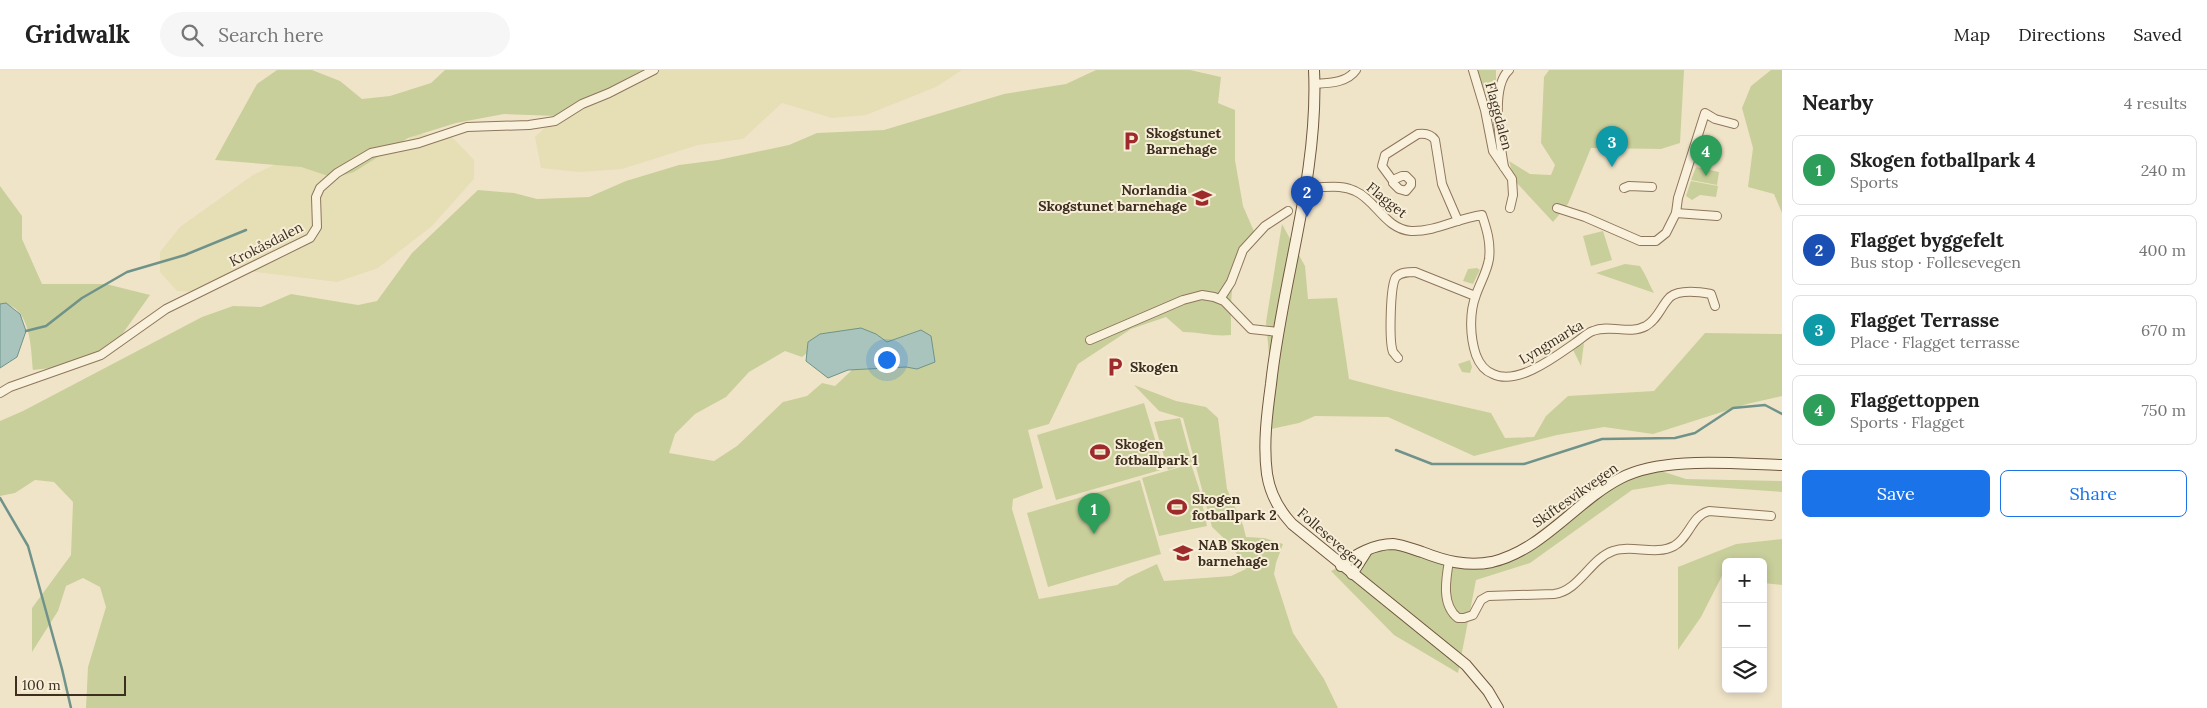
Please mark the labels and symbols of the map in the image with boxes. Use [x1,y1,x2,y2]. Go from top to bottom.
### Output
street label: Flaggdalen [1481,80,1517,152]
place label: Skogstunet Barnehage [1146,124,1222,158]
pin: 3 [1596,126,1628,167]
parking icon: Skogstunet Barnehage [1120,130,1142,152]
pin: 4 [1690,135,1722,176]
pin: 2 [1291,176,1323,217]
street label: Flagget [1363,178,1411,222]
place label: Norlandia Skogstunet barnehage [1038,181,1188,215]
school or university icon: Norlandia Skogstunet barnehage [1191,187,1213,209]
street label: Krokåsdalen [226,217,306,270]
street label: Lyngmarka [1516,316,1586,368]
your location [874,347,900,373]
parking icon: Skogen [1104,356,1126,378]
place label: Skogen [1130,358,1178,376]
place label: Skogen fotballpark 1 [1115,435,1198,469]
sports icon: Skogen fotballpark 1 [1089,441,1111,463]
street label: Skiftesvikvegen [1529,458,1622,531]
place label: Skogen fotballpark 2 [1192,490,1277,524]
pin: 1 [1078,493,1110,534]
sports icon: Skogen fotballpark 2 [1166,496,1188,518]
street label: Follesevegen [1294,504,1369,572]
place label: NAB Skogen barnehage [1197,536,1279,570]
school or university icon: NAB Skogen barnehage [1172,542,1194,564]
scale bar [15,673,126,696]

